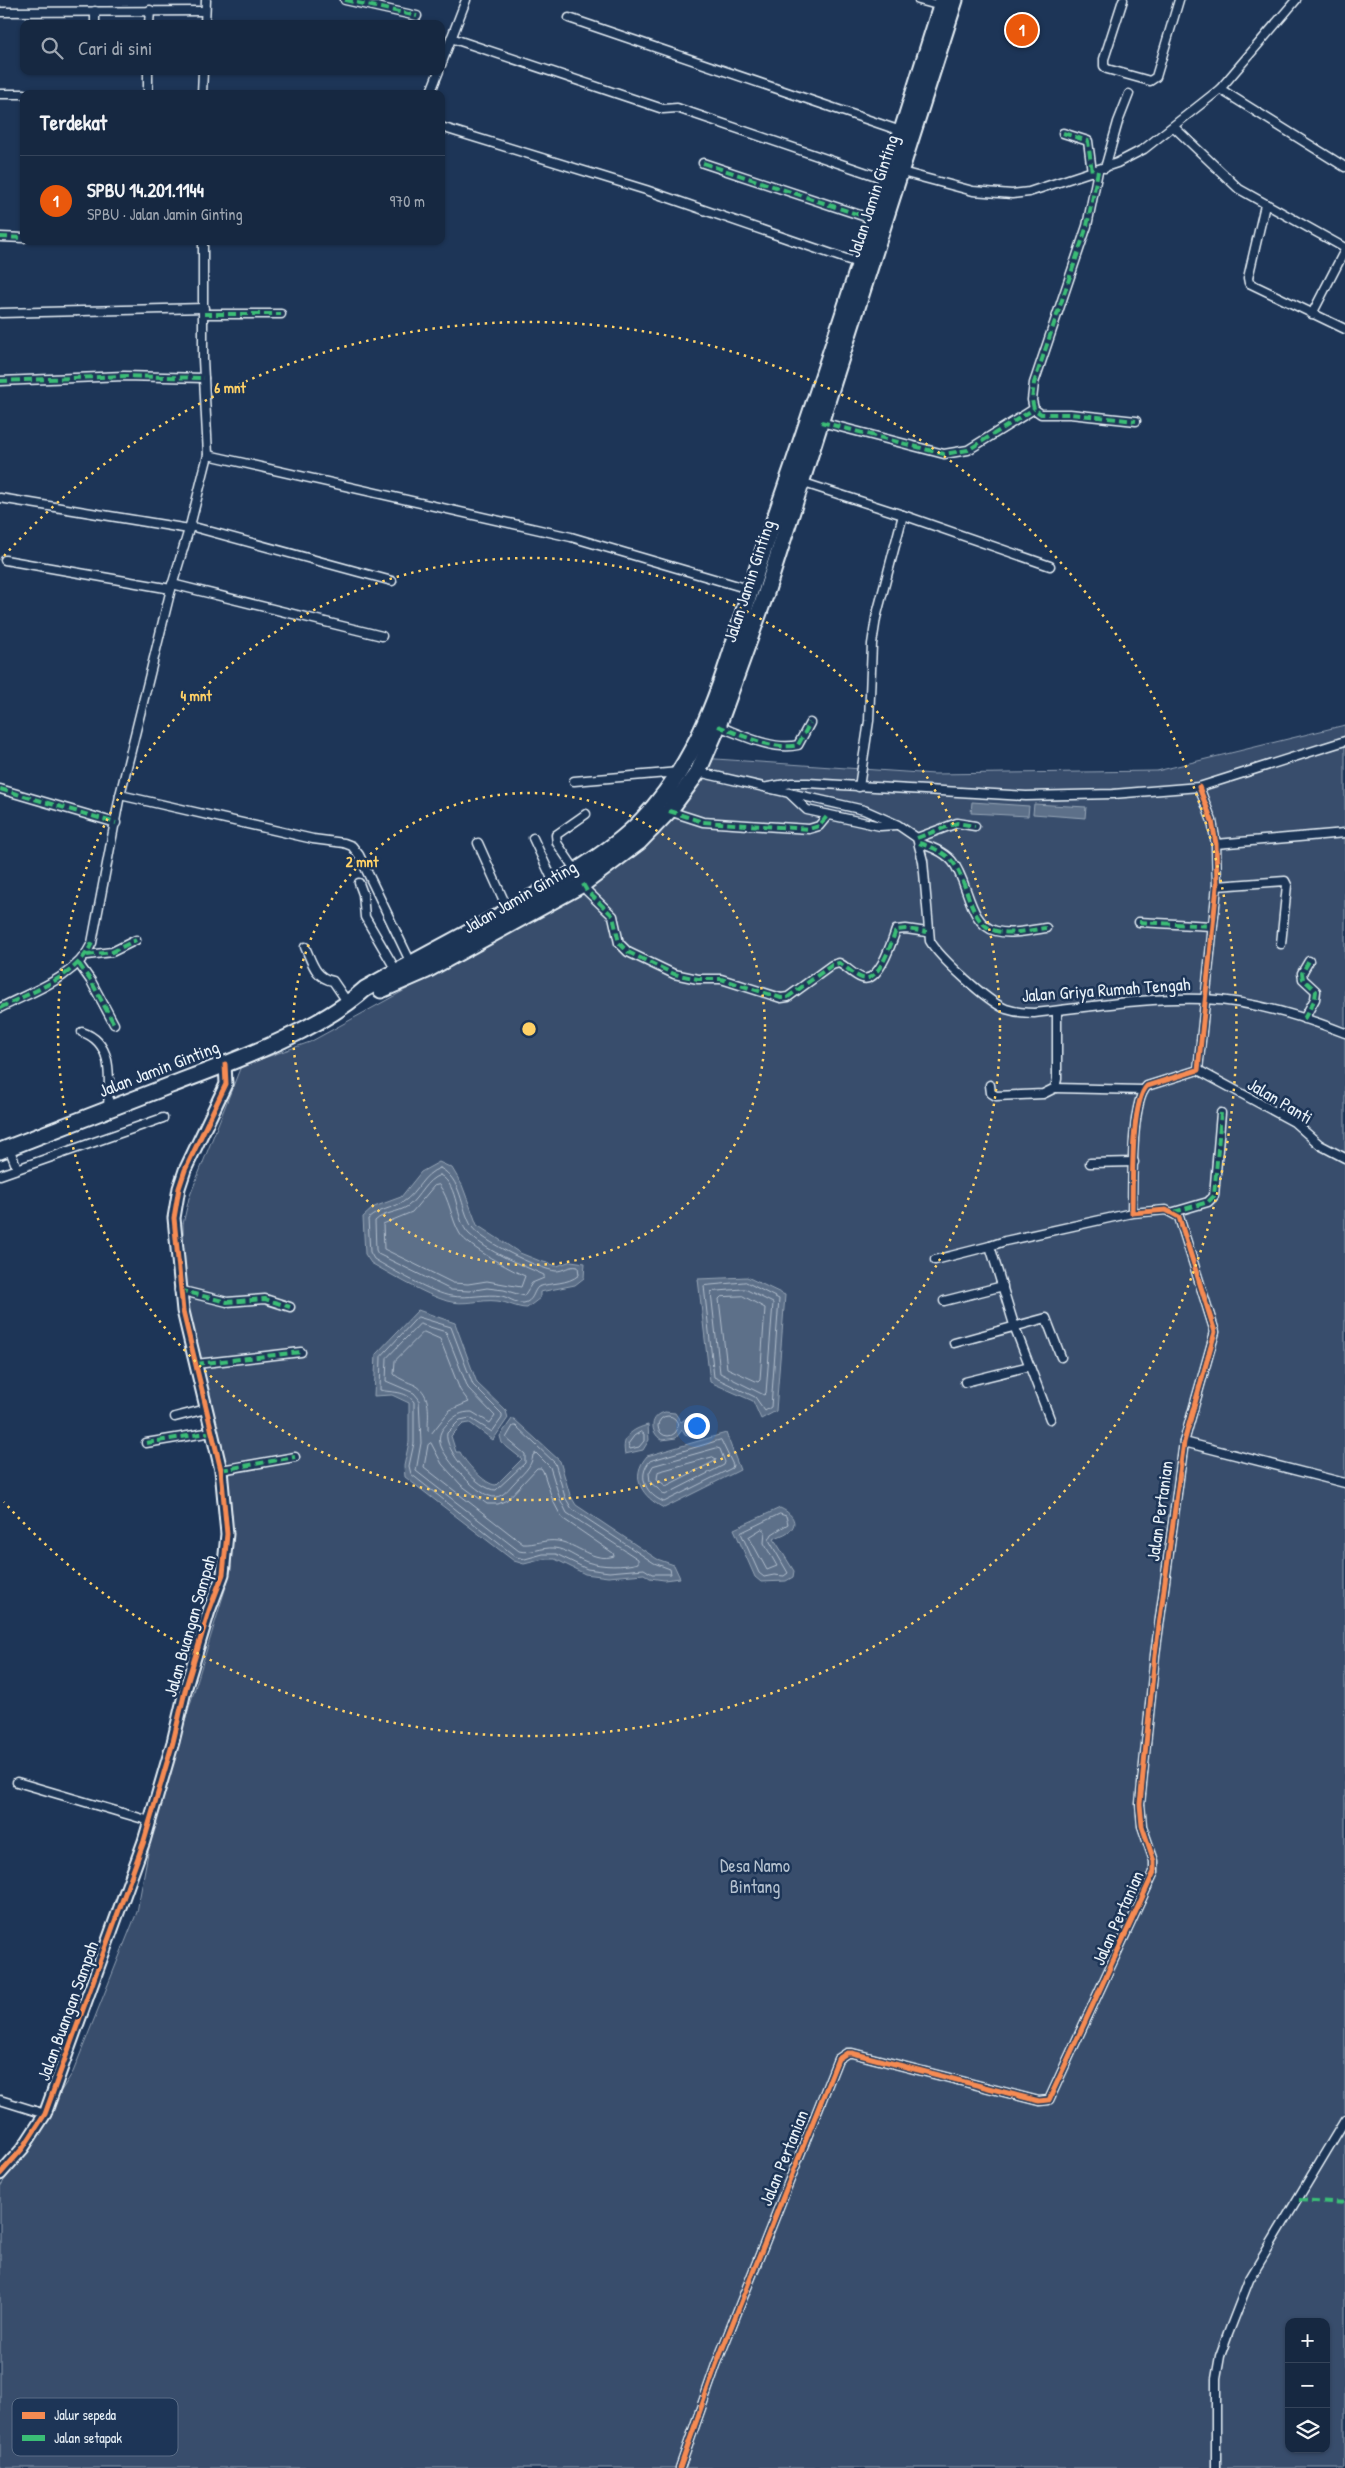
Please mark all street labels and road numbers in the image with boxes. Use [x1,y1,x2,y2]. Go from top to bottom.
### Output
street label: Jalan Jamin Ginting [841,131,904,260]
street label: Jalan Jamin Ginting [717,516,780,645]
street label: Jalan Jamin Ginting [458,854,581,939]
street label: Jalan Griya Rumah Tengah [1021,971,1192,1008]
street label: Jalan Jamin Ginting [95,1034,223,1103]
street label: Jalan Panti [1243,1071,1318,1130]
street label: Jalan Pertanian [1140,1459,1179,1563]
street label: Jalan Buangan Sampah [157,1552,222,1700]
street label: Jalan Pertanian [1086,1866,1150,1969]
street label: Jalan Buangan Sampah [31,1937,104,2084]
street label: Jalan Pertanian [753,2106,814,2209]

